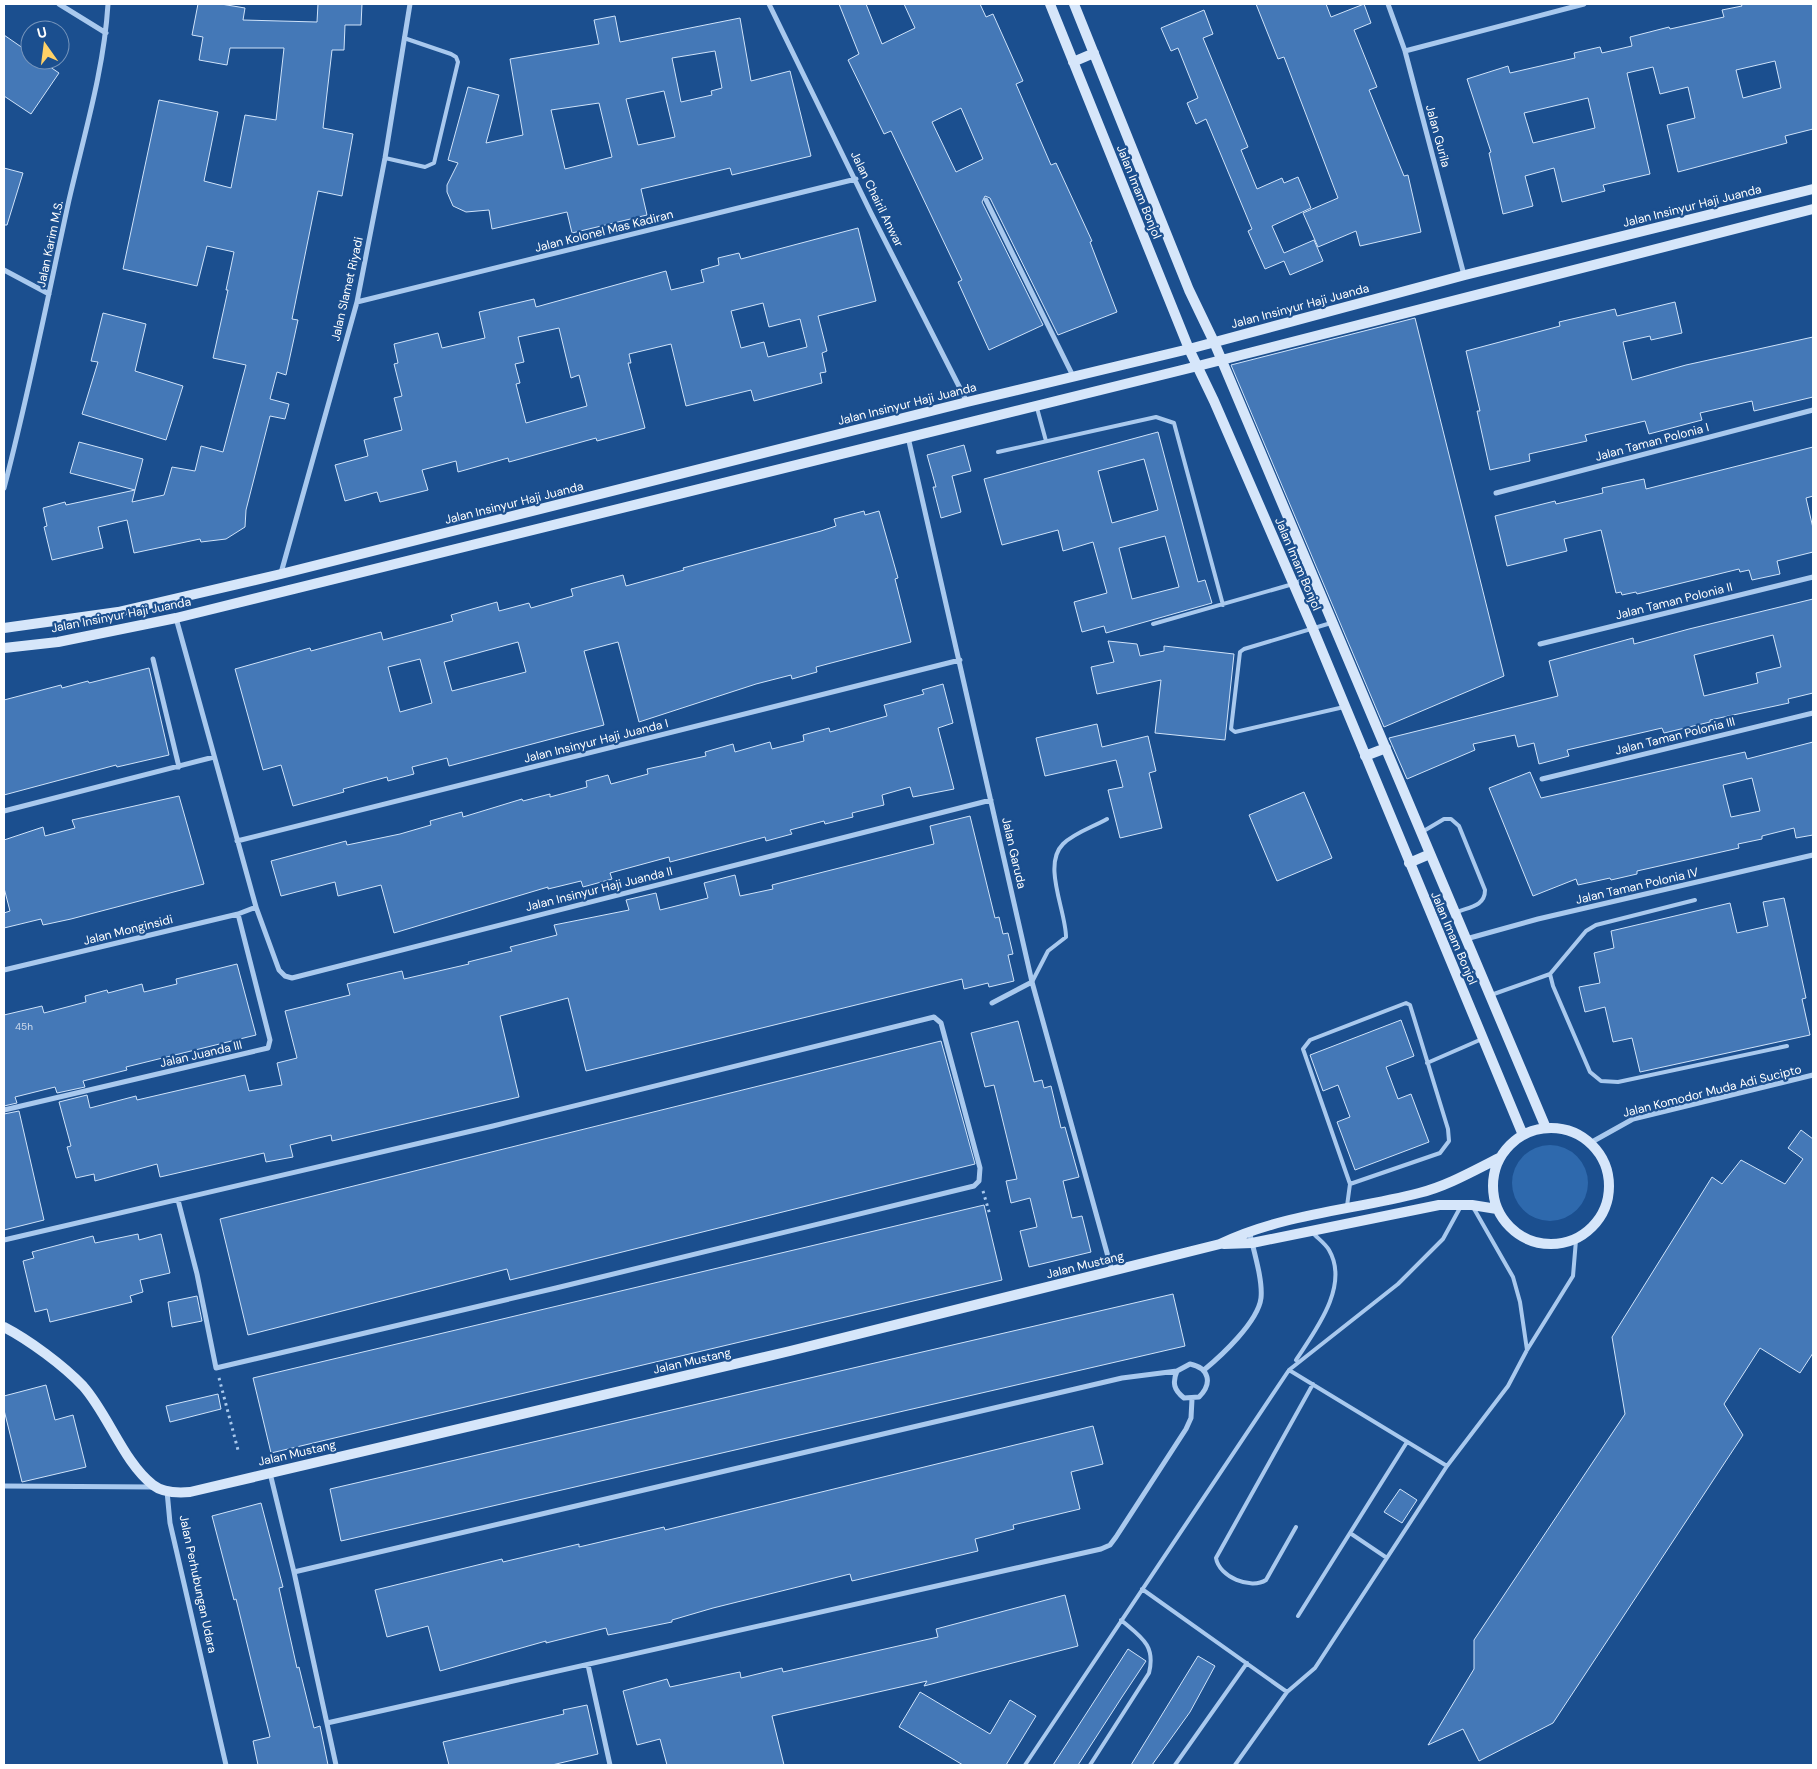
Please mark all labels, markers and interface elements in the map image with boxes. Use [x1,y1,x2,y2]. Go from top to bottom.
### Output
north arrow [20,20,70,70]
text: U [35,22,49,42]
street label: Jalan Gurila [1422,103,1454,169]
street label: Jalan Imam Bonjol [1113,143,1165,241]
street label: Jalan Chairil Anwar [847,148,907,250]
street label: Jalan Insinyur Haji Juanda [1621,181,1763,231]
street label: Jalan Karim M.S. [33,199,67,289]
street label: Jalan Kolonel Mas Kadiran [533,206,675,256]
street label: Jalan Slamet Riyadi [327,235,367,343]
street label: Jalan Insinyur Haji Juanda [1229,280,1371,332]
street label: Jalan Insinyur Haji Juanda [836,379,978,429]
street label: Jalan Taman Polonia I [1593,419,1711,465]
street label: Jalan Insinyur Haji Juanda [443,478,585,528]
street label: Jalan Imam Bonjol [1271,515,1325,613]
street label: Jalan Taman Polonia II [1614,579,1734,623]
street label: Jalan Insinyur Haji Juanda [50,594,192,636]
street label: Jalan Taman Polonia III [1613,713,1737,759]
street label: Jalan Insinyur Haji Juanda I [522,715,670,767]
street label: Jalan Garuda [998,816,1030,890]
street label: Jalan Insinyur Haji Juanda II [524,863,674,915]
street label: Jalan Taman Polonia IV [1574,864,1700,908]
street label: Jalan Imam Bonjol [1427,889,1481,987]
street label: Jalan Monginsidi [82,911,175,949]
house number: 45h [15,1020,33,1033]
street label: Jalan Juanda III [158,1037,244,1071]
street label: Jalan Komodor Muda Adi Sucipto [1621,1061,1803,1121]
street label: Jalan Mustang [1045,1248,1126,1282]
street label: Jalan Mustang [652,1344,733,1378]
street label: Jalan Mustang [257,1436,338,1470]
street label: Jalan Perhubungan Udara [176,1513,220,1655]

